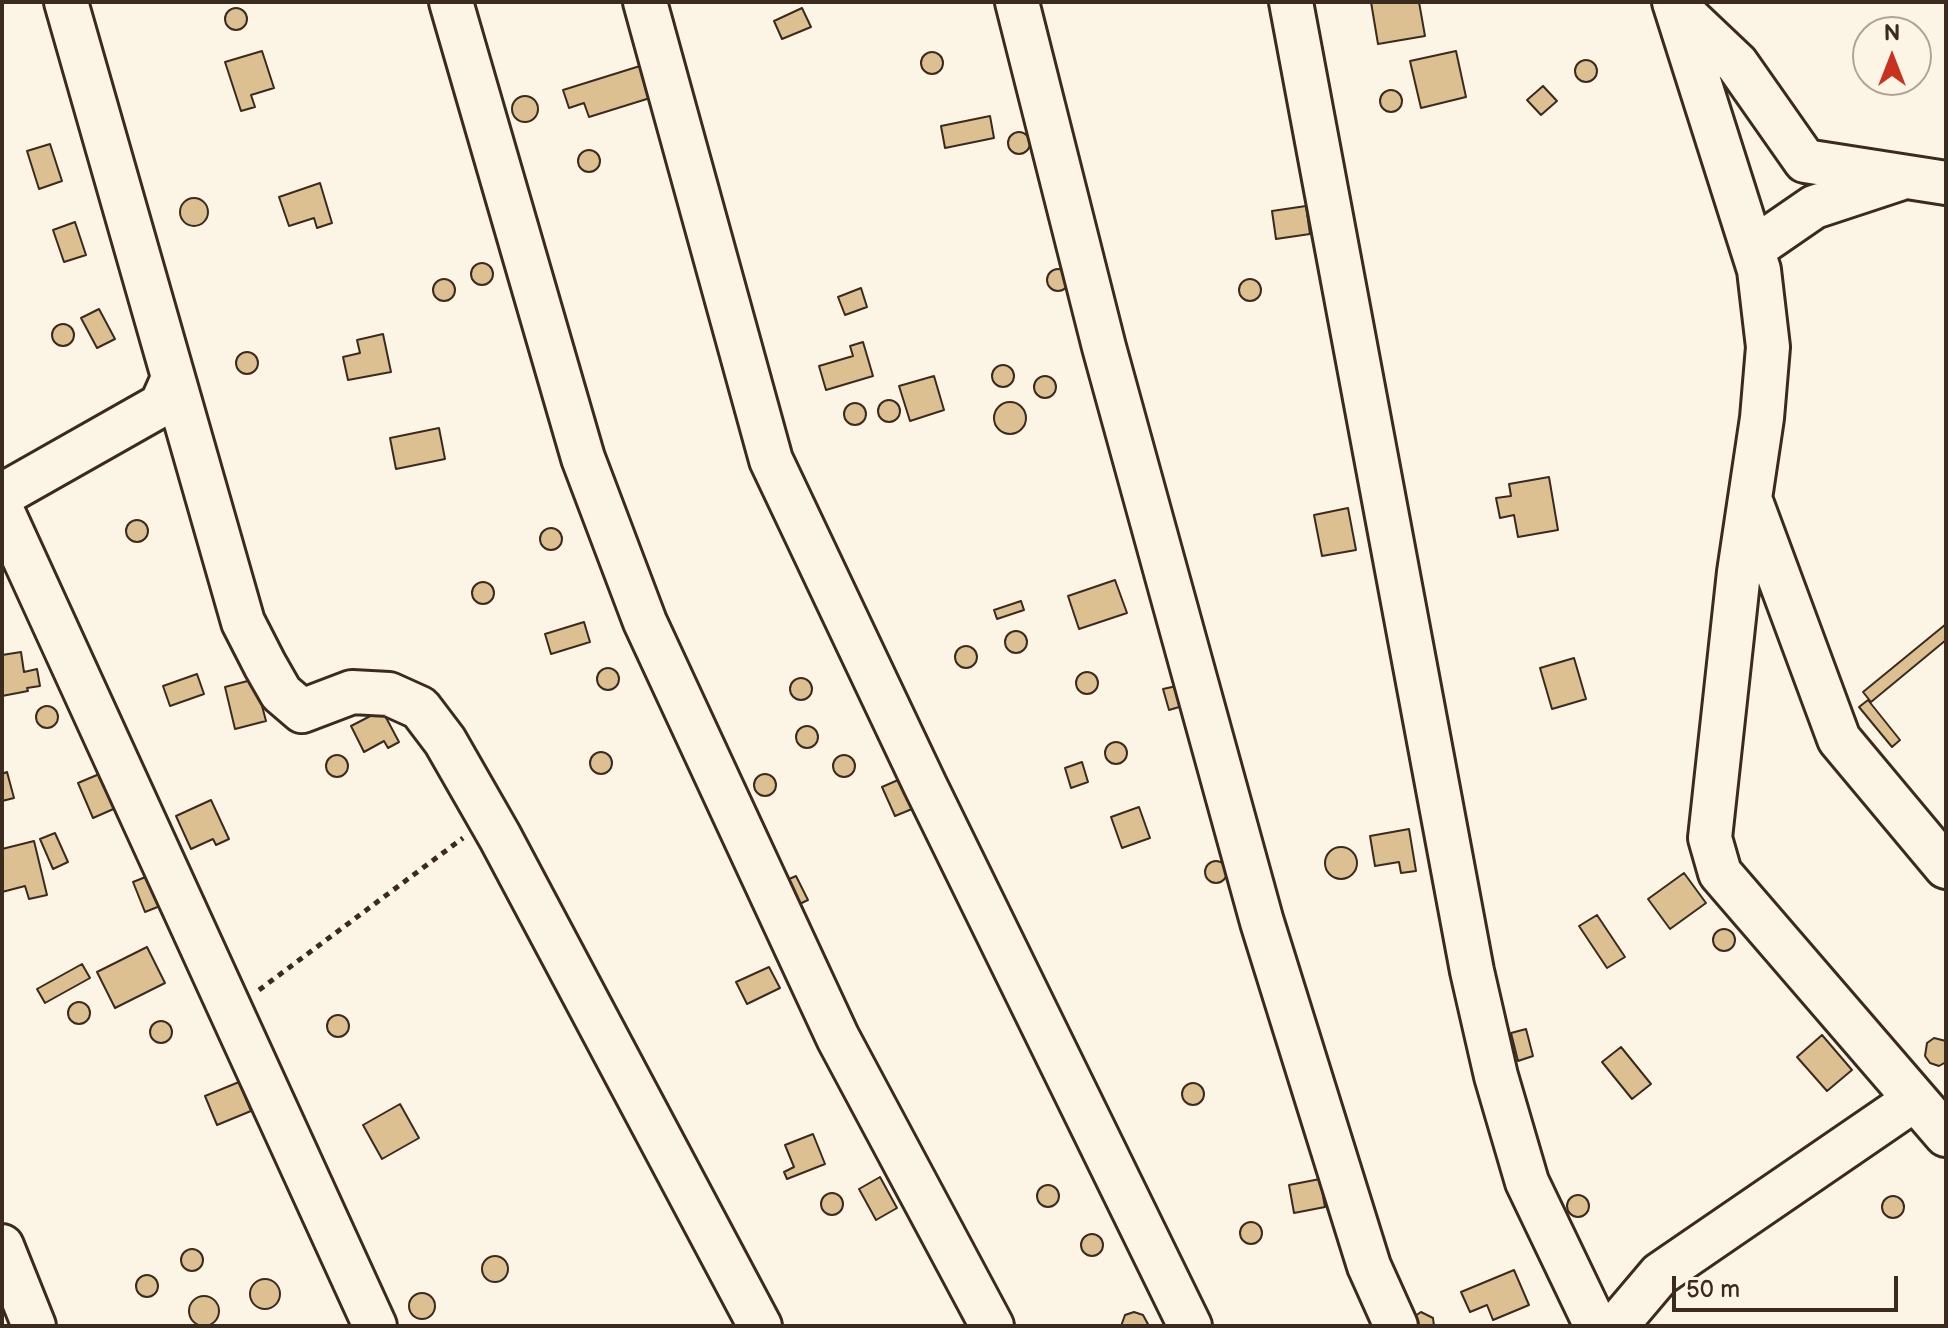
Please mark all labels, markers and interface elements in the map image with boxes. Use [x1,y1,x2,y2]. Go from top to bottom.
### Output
north arrow [1852,16,1932,96]
text: N [1884,20,1900,47]
scale bar [1676,1260,1902,1310]
text: 50 m [1686,1275,1740,1304]

